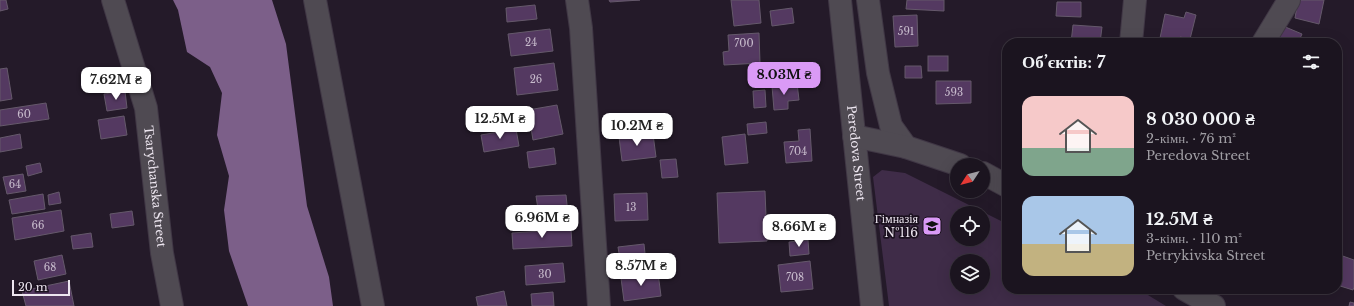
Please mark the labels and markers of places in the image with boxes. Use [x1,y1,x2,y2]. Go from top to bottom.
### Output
pin: 8.03M ₴ [747,62,821,96]
pin: 7.62M ₴ [79,67,153,101]
pin: 12.5M ₴ [463,106,537,140]
pin: 10.2M ₴ [600,113,674,147]
pin: 6.96M ₴ [505,205,579,239]
place label: Гімназія №116 [875,211,918,240]
pin: 8.66M ₴ [762,214,836,248]
school or university icon: Гімназія №116 [921,215,943,237]
pin: 8.57M ₴ [604,253,678,287]

